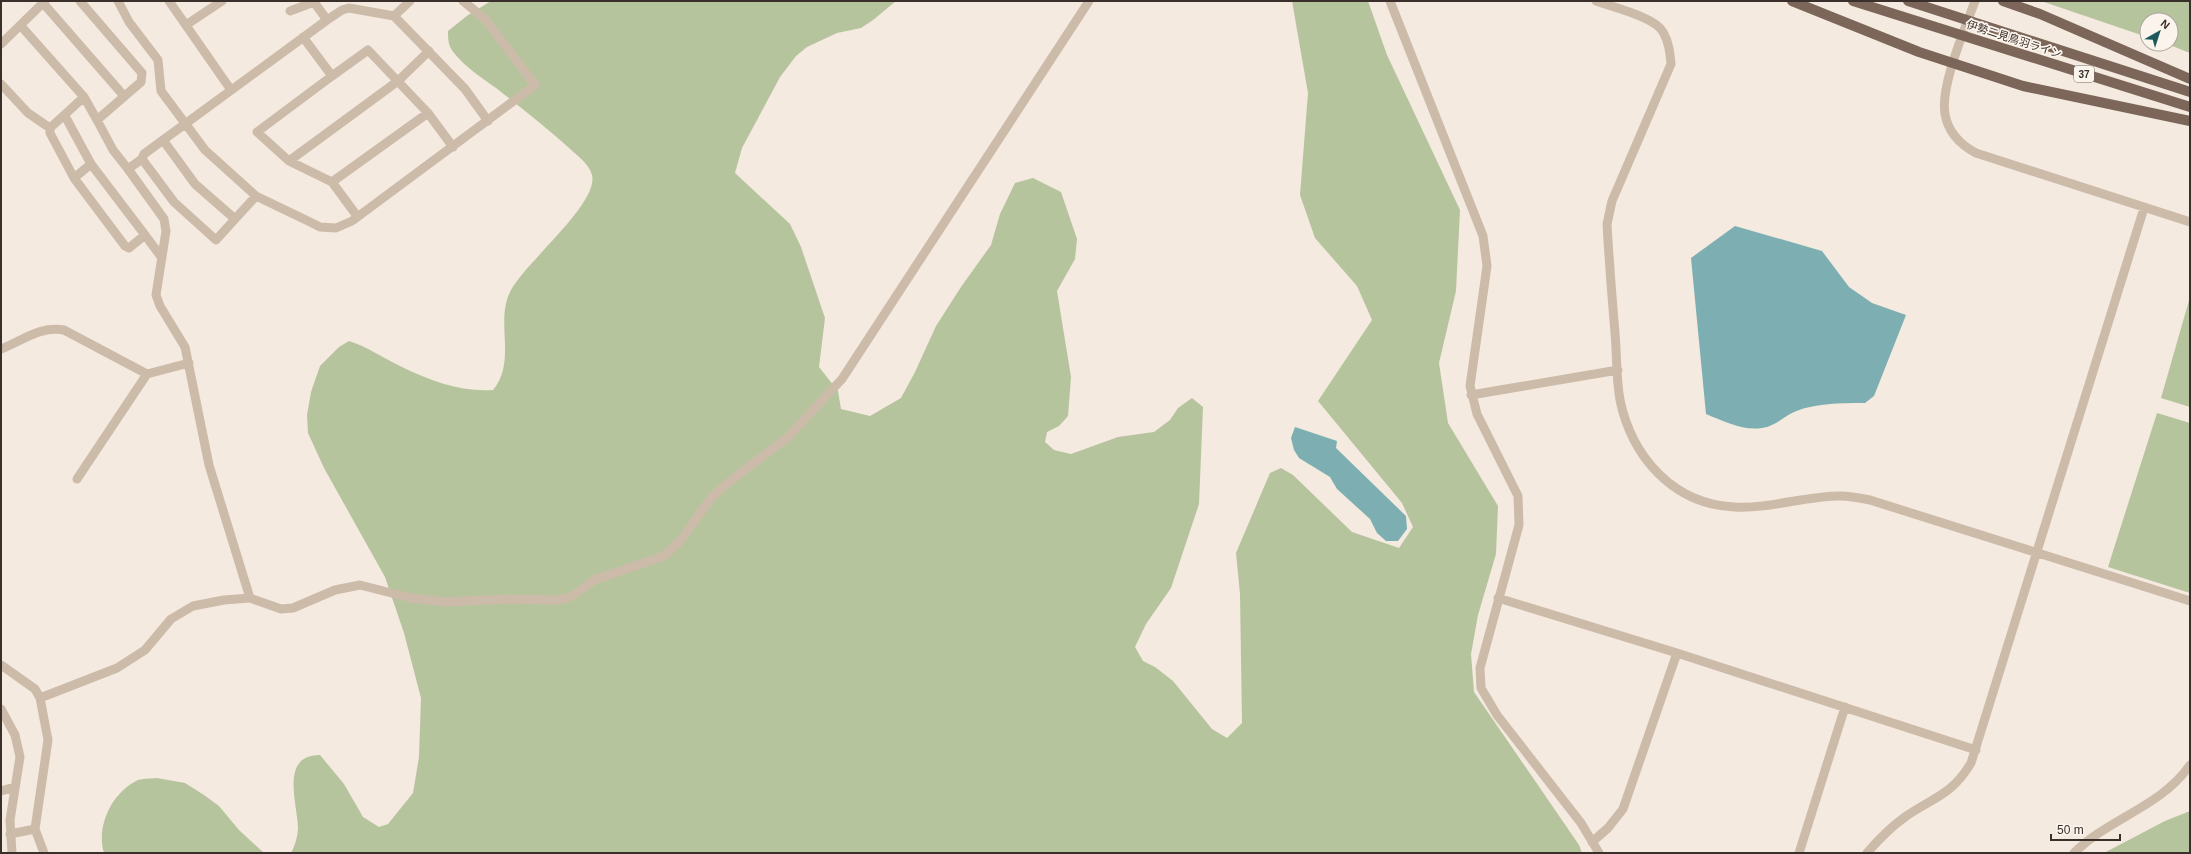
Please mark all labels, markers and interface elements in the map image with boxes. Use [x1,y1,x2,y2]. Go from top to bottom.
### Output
north arrow [2139,12,2179,52]
text: N [2158,17,2172,31]
street label: 伊勢二見鳥羽ライン [1965,18,2063,60]
road number: 37 [2074,66,2094,82]
scale bar [2051,816,2120,842]
text: 50 m [2057,823,2084,837]

